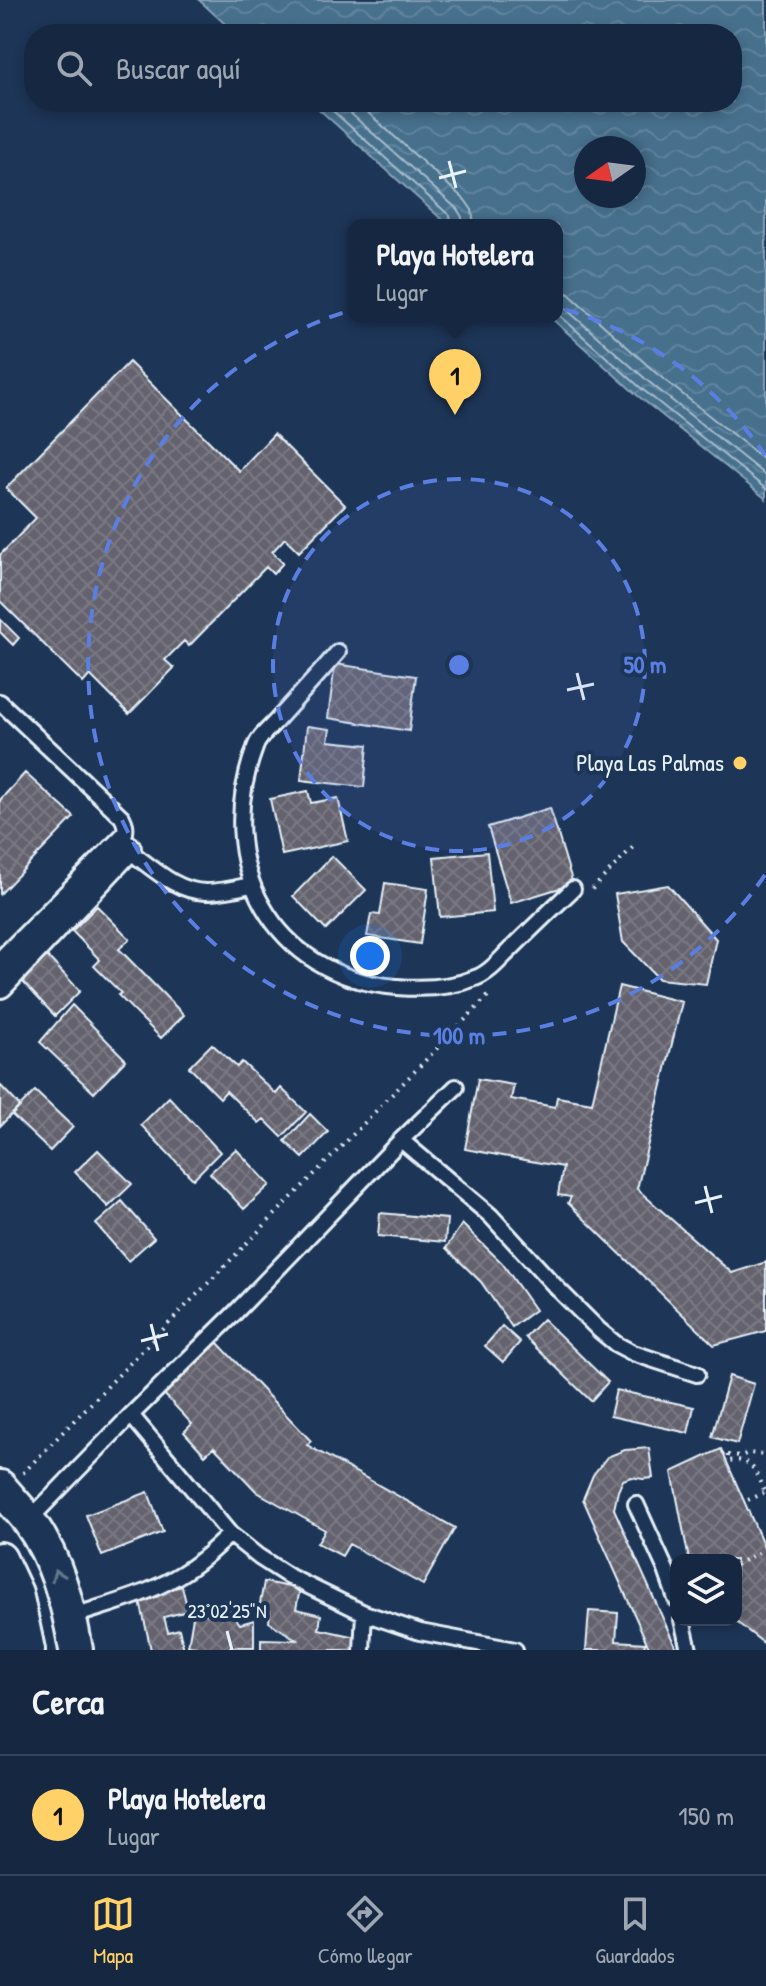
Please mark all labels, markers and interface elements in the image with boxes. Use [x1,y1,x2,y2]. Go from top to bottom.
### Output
search box [24,24,742,112]
icon: search [52,46,96,90]
text: Buscar aquí [116,48,241,88]
north arrow [574,136,646,208]
popup [347,219,563,323]
text: Playa Hotelera [376,234,534,274]
text: Lugar [376,274,428,309]
pin: 1 [429,349,481,415]
text: 50 m [624,648,666,680]
centre of rings [445,651,473,679]
place label: Playa Las Palmas [576,746,724,778]
marker: Playa Las Palmas [731,754,749,772]
your location [350,936,390,976]
text: 100 m [433,1019,485,1051]
map controls [670,1554,742,1626]
button: layers [670,1554,742,1626]
one-way arrow [51,1569,67,1583]
text: 23°02'25"N [187,1597,267,1624]
text: Cerca [32,1679,104,1725]
text: Playa Hotelera [108,1778,265,1818]
text: 1 [53,1798,63,1833]
text: 150 m [678,1798,734,1833]
text: Lugar [108,1818,160,1853]
tab: Mapa [91,1892,135,1970]
tab: Cómo llegar [318,1892,413,1970]
tab: Guardados [595,1892,675,1970]

